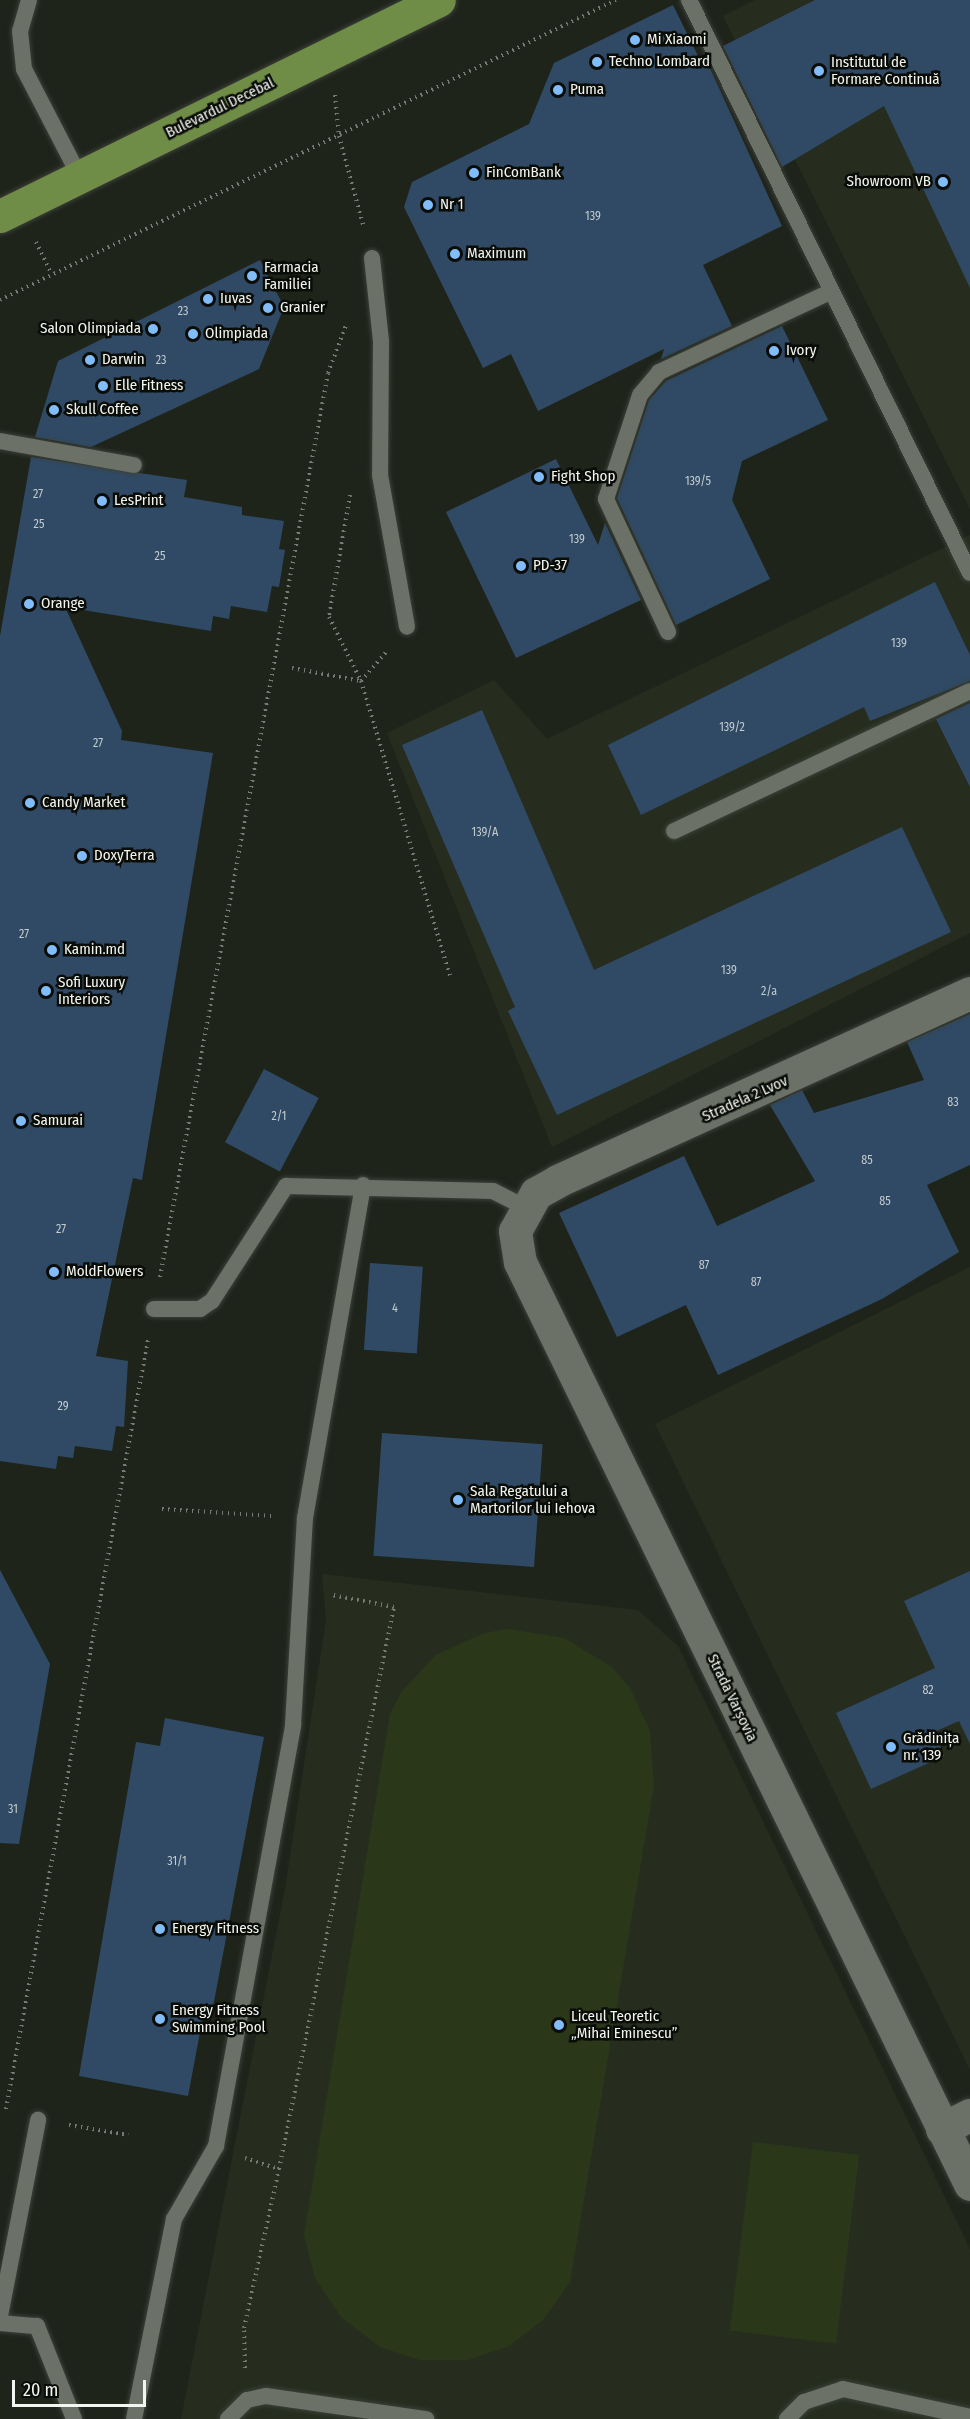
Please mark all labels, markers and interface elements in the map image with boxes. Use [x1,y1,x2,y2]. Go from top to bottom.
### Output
place label: Mi Xiaomi [647,31,707,49]
marker: Mi Xiaomi [628,33,642,47]
place label: Techno Lombard [609,53,710,71]
place label: Institutul de Formare Continuă [831,53,940,88]
marker: Techno Lombard [590,55,604,69]
marker: Institutul de Formare Continuă [812,64,826,78]
street label: Bulevardul Decebal [163,74,277,142]
place label: Puma [570,81,604,99]
marker: Puma [551,83,565,97]
place label: FinComBank [486,164,561,182]
marker: FinComBank [467,166,481,180]
place label: Showroom VB [846,173,931,191]
marker: Showroom VB [936,175,950,189]
place label: Nr 1 [440,196,464,214]
marker: Nr 1 [421,198,435,212]
house number: 139 [585,210,601,224]
place label: Maximum [467,245,526,263]
marker: Maximum [448,247,462,261]
place label: Farmacia Familiei [264,258,319,293]
marker: Farmacia Familiei [245,269,259,283]
place label: Iuvas [220,290,252,308]
marker: Iuvas [201,292,215,306]
place label: Granier [280,299,325,317]
marker: Granier [261,301,275,315]
house number: 23 [178,305,188,319]
place label: Salon Olimpiada [40,320,141,338]
marker: Salon Olimpiada [146,322,160,336]
place label: Olimpiada [205,325,268,343]
marker: Olimpiada [186,327,200,341]
place label: Ivory [786,342,816,360]
marker: Ivory [767,344,781,358]
place label: Darwin [102,351,145,369]
marker: Darwin [83,353,97,367]
house number: 23 [156,354,166,368]
place label: Elle Fitness [115,377,183,395]
marker: Elle Fitness [96,379,110,393]
place label: Skull Coffee [66,401,139,419]
marker: Skull Coffee [47,403,61,417]
place label: Fight Shop [551,468,615,486]
marker: Fight Shop [532,470,546,484]
house number: 139/5 [685,475,711,489]
house number: 27 [33,488,43,502]
place label: LesPrint [114,492,163,510]
marker: LesPrint [95,494,109,508]
house number: 25 [34,518,44,532]
house number: 139 [569,533,585,547]
house number: 25 [155,550,165,564]
place label: PD-37 [533,557,567,575]
marker: PD-37 [514,559,528,573]
place label: Orange [41,595,85,613]
marker: Orange [22,597,36,611]
house number: 139 [891,637,907,651]
house number: 139/2 [719,721,745,735]
house number: 27 [93,737,103,751]
place label: Candy Market [42,794,125,812]
marker: Candy Market [23,796,37,810]
house number: 139/A [472,826,498,840]
place label: DoxyTerra [94,847,155,865]
marker: DoxyTerra [75,849,89,863]
house number: 27 [19,928,29,942]
place label: Kamin.md [64,941,125,959]
marker: Kamin.md [45,943,59,957]
house number: 139 [721,964,737,978]
place label: Sofi Luxury Interiors [58,973,125,1008]
marker: Sofi Luxury Interiors [39,984,53,998]
house number: 2/a [761,985,777,999]
street label: Stradela 2 Lvov [699,1072,791,1126]
house number: 83 [947,1096,959,1110]
house number: 2/1 [272,1110,286,1124]
place label: Samurai [33,1112,83,1130]
marker: Samurai [14,1114,28,1128]
house number: 85 [861,1154,873,1168]
house number: 85 [879,1195,891,1209]
house number: 27 [56,1223,66,1237]
house number: 87 [699,1259,709,1273]
place label: MoldFlowers [66,1263,143,1281]
marker: MoldFlowers [47,1265,61,1279]
house number: 87 [751,1276,761,1290]
house number: 4 [392,1302,398,1316]
house number: 29 [57,1400,69,1414]
place label: Sala Regatului a Martorilor lui Iehova [470,1482,595,1517]
marker: Sala Regatului a Martorilor lui Iehova [451,1493,465,1507]
street label: Strada Varșovia [703,1651,761,1745]
house number: 82 [922,1684,934,1698]
place label: Grădinița nr. 139 [903,1729,959,1764]
marker: Grădinița nr. 139 [884,1740,898,1754]
house number: 31 [8,1803,18,1817]
house number: 31/1 [167,1855,187,1869]
place label: Energy Fitness [172,1920,259,1938]
marker: Energy Fitness [153,1922,167,1936]
place label: Energy Fitness Swimming Pool [172,2001,266,2036]
place label: Liceul Teoretic „Mihai Eminescu” [571,2007,678,2042]
marker: Energy Fitness Swimming Pool [153,2012,167,2026]
marker: Liceul Teoretic „Mihai Eminescu” [552,2018,566,2032]
scale bar [15,2368,148,2406]
text: 20 m [23,2379,58,2401]

